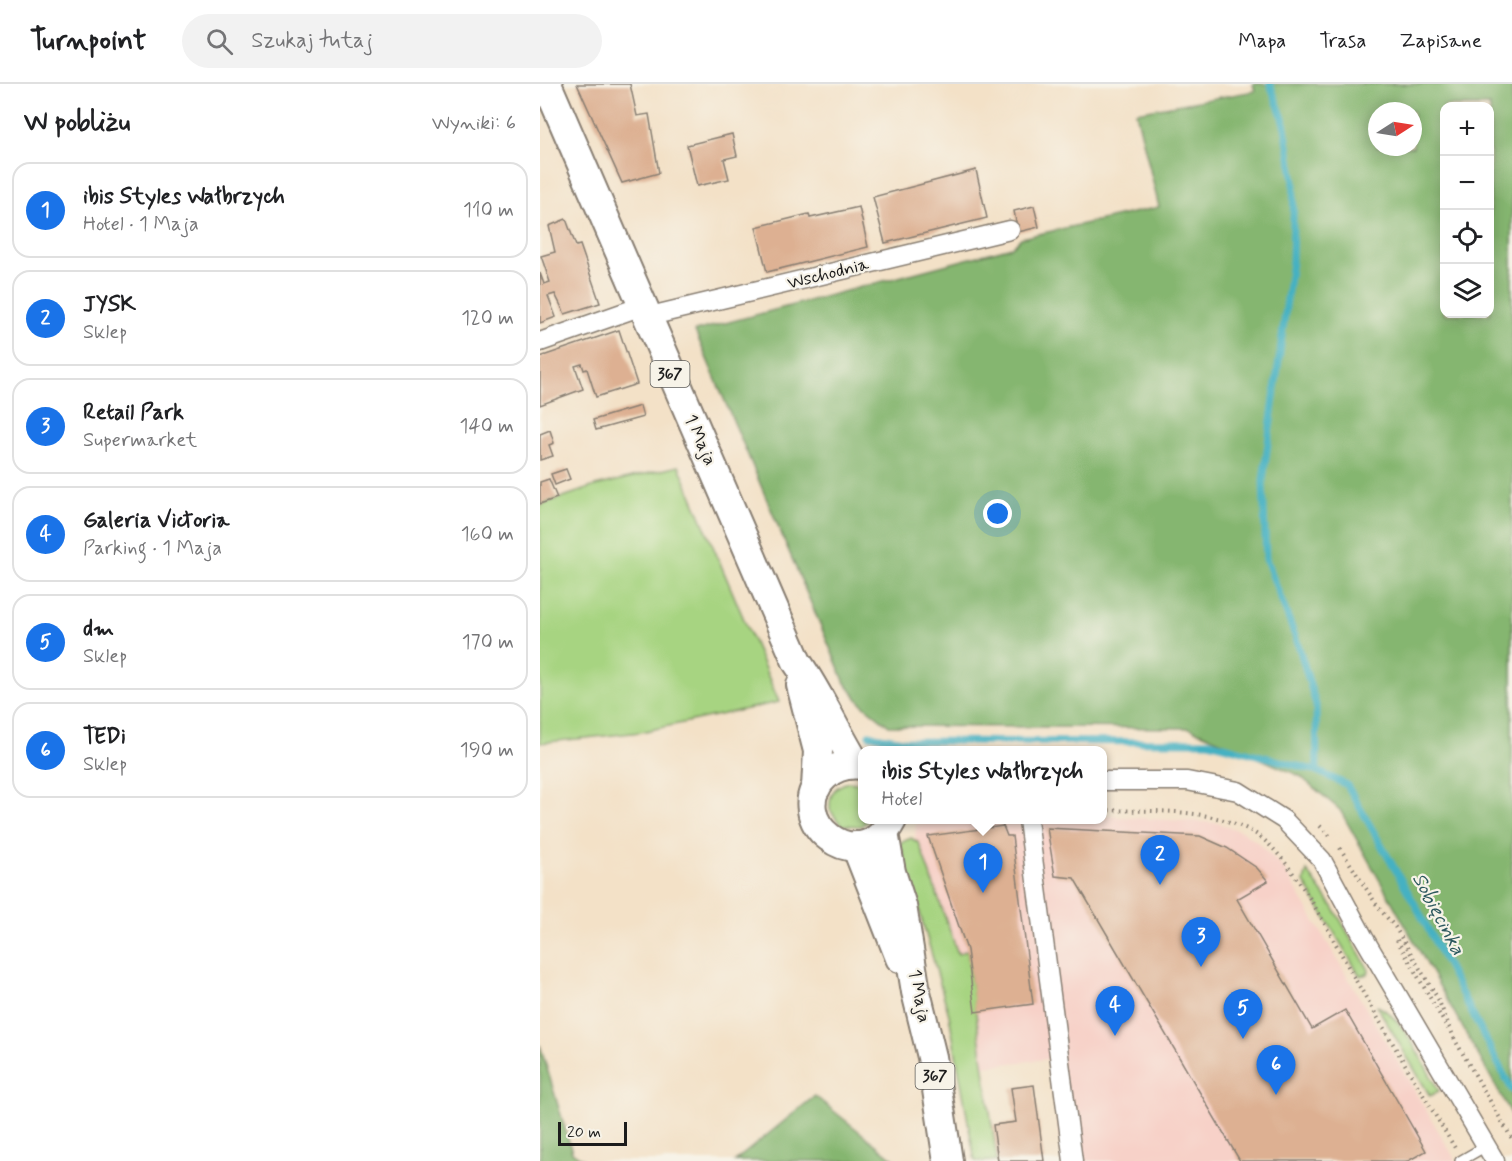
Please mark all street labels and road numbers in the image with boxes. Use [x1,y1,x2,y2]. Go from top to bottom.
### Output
street label: Wschodnia [785,252,871,296]
road number: 367 [650,361,690,387]
street label: 1 Maja [678,411,722,469]
street label: 1 Maja [902,967,936,1025]
road number: 367 [916,1063,954,1089]

